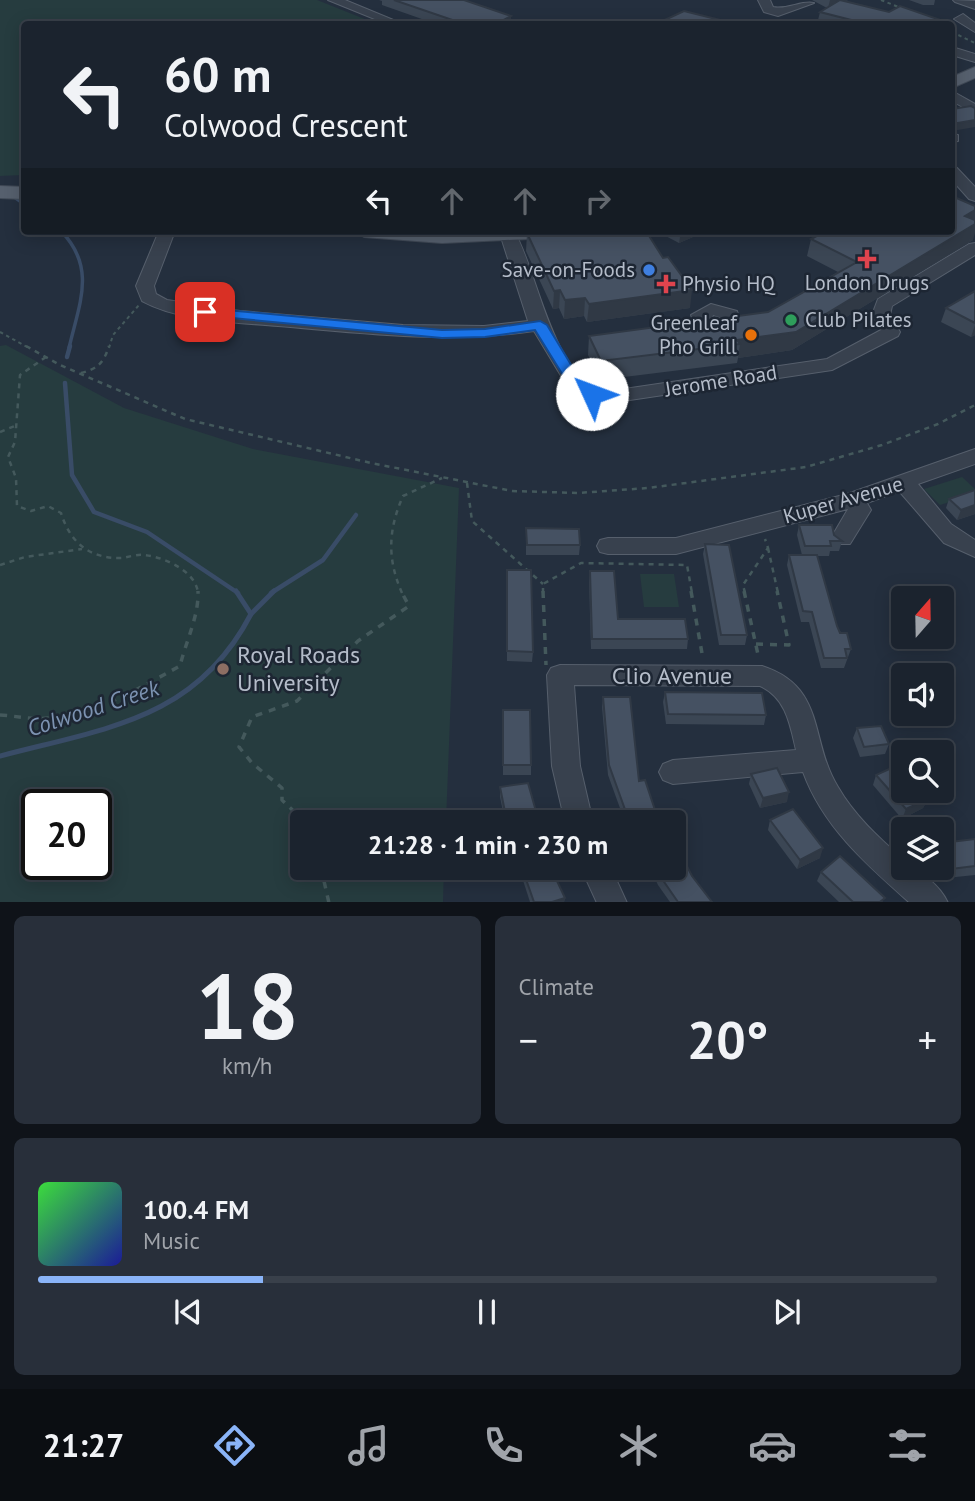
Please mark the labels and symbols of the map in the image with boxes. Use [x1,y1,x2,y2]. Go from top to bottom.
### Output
marker: London Drugs [859,251,875,267]
place label: Save-on-Foods [502,256,635,283]
marker: Save-on-Foods [641,262,657,278]
place label: London Drugs [805,269,929,296]
place label: Physio HQ [682,270,775,297]
marker: Physio HQ [656,274,676,294]
pin [175,282,235,342]
place label: Club Pilates [805,306,912,333]
place label: Greenleaf Pho Grill [651,309,738,360]
marker: Club Pilates [783,312,799,328]
marker: Greenleaf Pho Grill [743,327,759,343]
position arrow [555,357,629,431]
street label: Jerome Road [662,358,779,403]
street label: Kuper Avenue [780,470,906,529]
north arrow [891,586,954,649]
place label: Royal Roads University [237,639,360,698]
street label: Clio Avenue [612,660,732,691]
marker: Royal Roads University [215,661,231,677]
water label: Colwood Creek [23,672,164,742]
speed limit sign: 20 [21,789,112,880]

